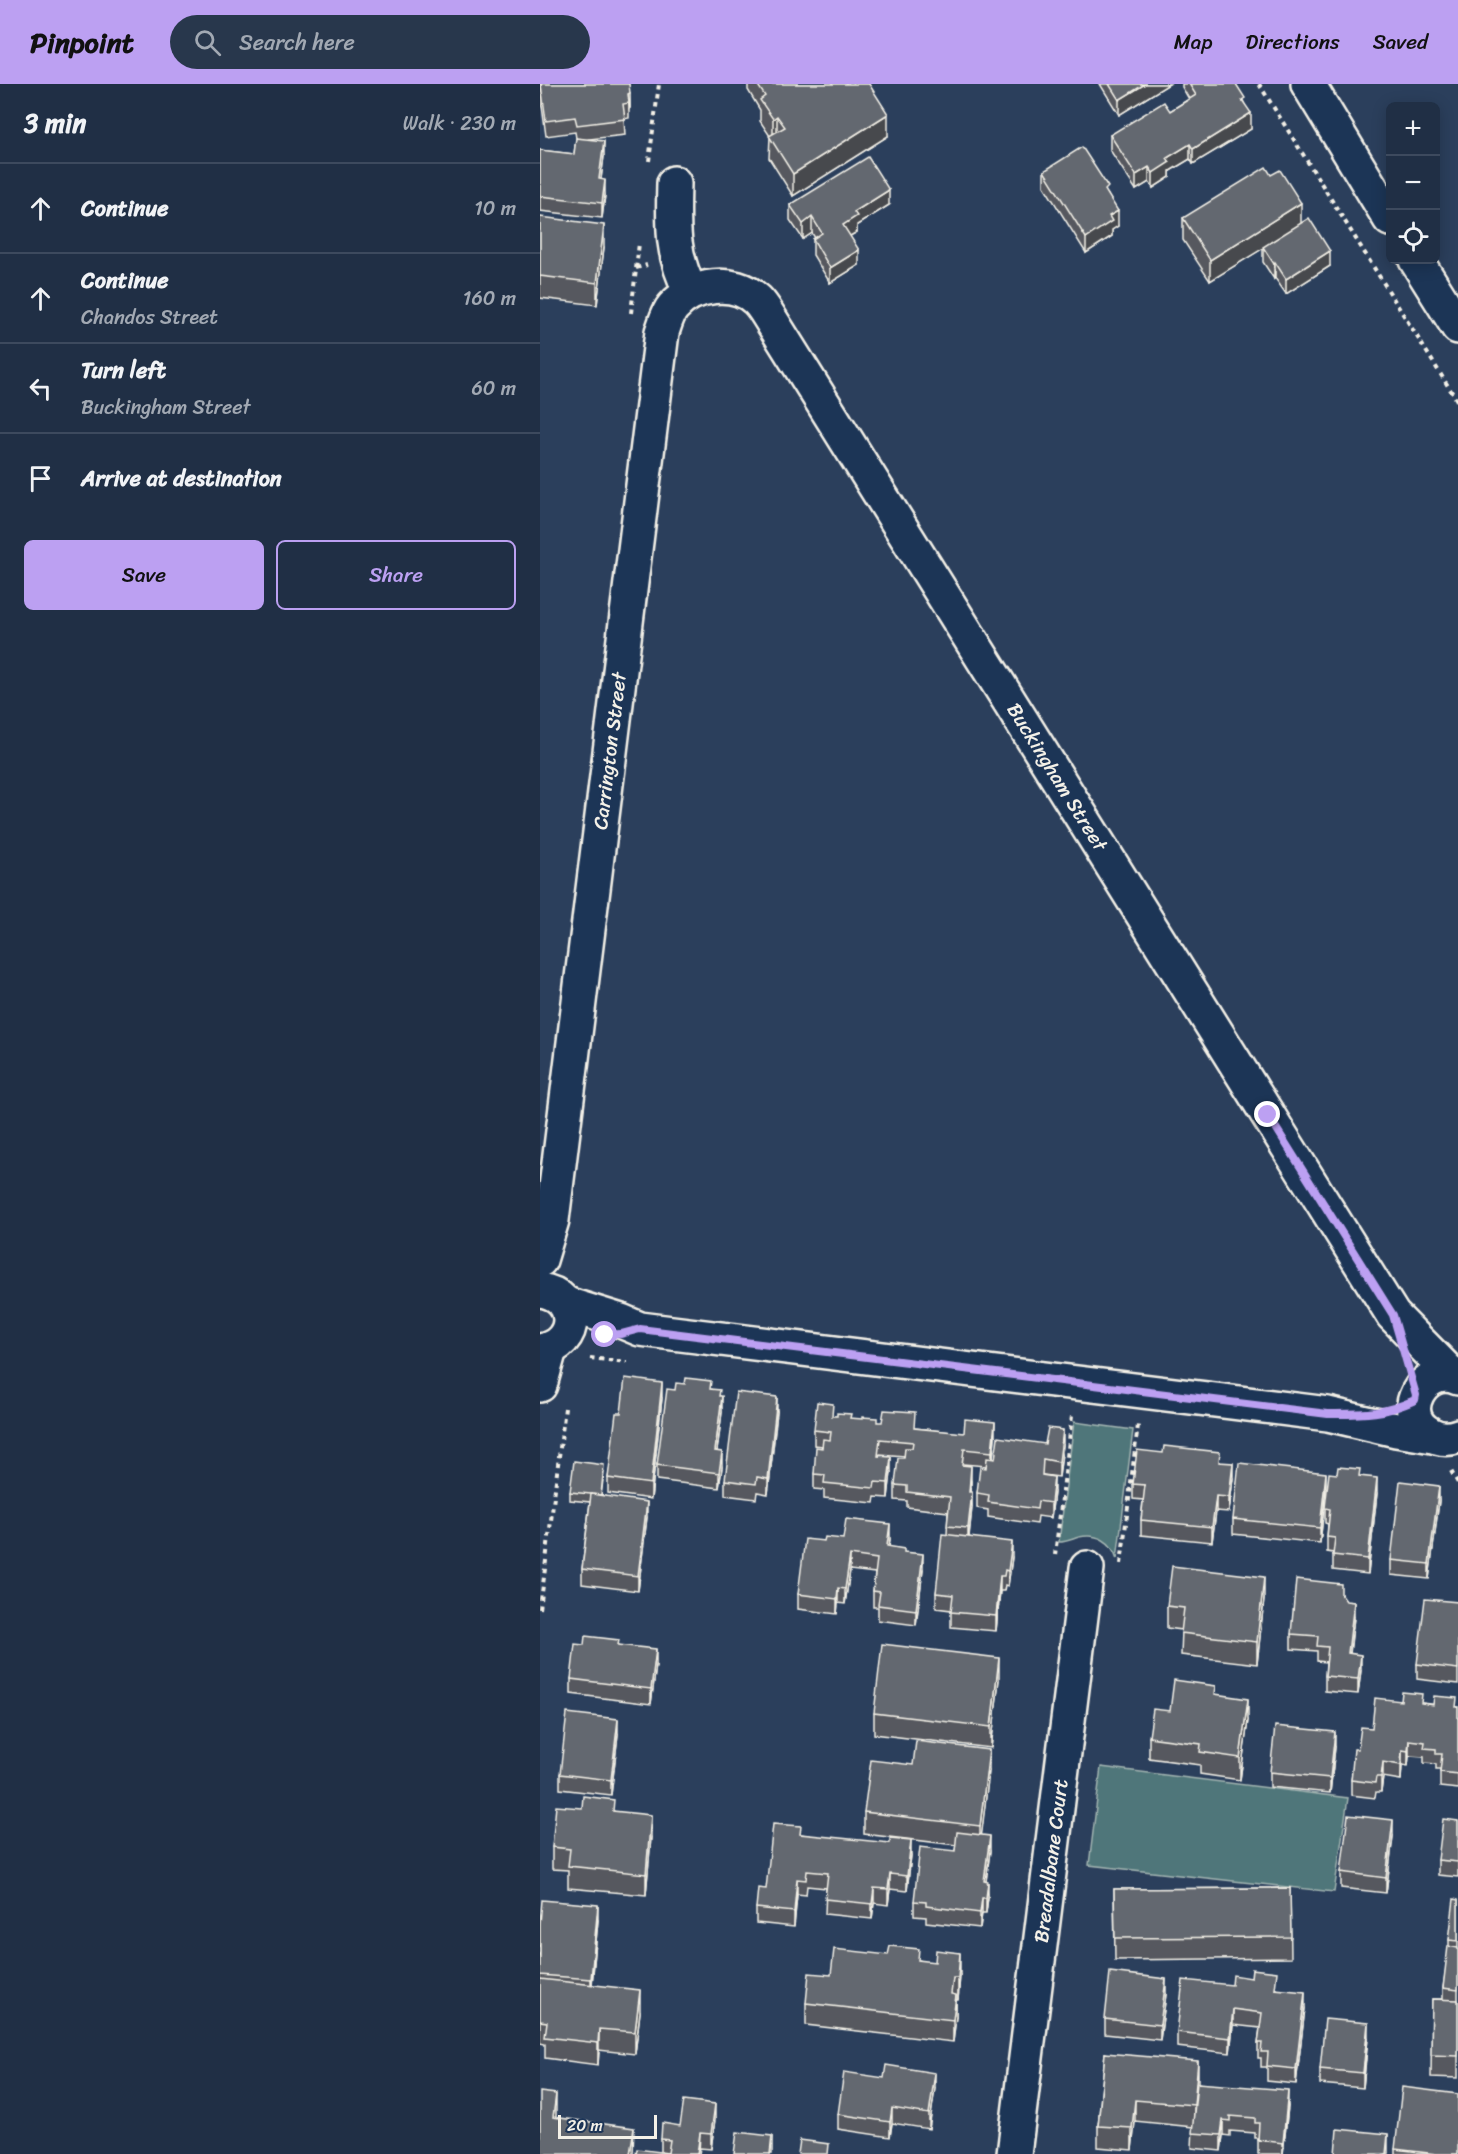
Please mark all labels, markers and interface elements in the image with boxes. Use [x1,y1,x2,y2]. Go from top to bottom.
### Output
search box [170,15,590,69]
text: Pinpoint [30,18,134,67]
text: Search here [239,23,355,62]
text: Map [1174,23,1212,61]
text: Directions [1245,23,1340,61]
text: Saved [1373,23,1428,61]
icon: search [191,26,224,59]
text: 3 min [24,100,86,146]
map controls [1386,102,1440,264]
button: + [1386,102,1440,156]
text: Walk · 230 m [403,106,516,141]
button: − [1386,156,1440,210]
text: Continue [81,189,169,228]
text: 10 m [474,191,516,226]
icon: ahead [24,192,57,225]
button: locate [1386,210,1440,264]
text: Continue [81,261,169,300]
text: 160 m [463,281,516,316]
icon: ahead [24,282,57,315]
text: Chandos Street [81,300,218,335]
text: Turn left [81,351,166,390]
text: 60 m [471,371,516,406]
icon: left [24,372,57,405]
text: Buckingham Street [81,390,251,425]
text: Arrive at destination [81,459,282,498]
icon: arrive [24,462,57,495]
button: Save [24,540,264,610]
button: Share [276,540,516,610]
street label: Carrington Street [583,669,637,832]
street label: Buckingham Street [997,696,1117,859]
route end [1254,1101,1280,1127]
route start [591,1321,617,1347]
street label: Breadalbane Court [1024,1777,1078,1945]
text: 20 m [567,2111,603,2140]
scale bar [558,2112,657,2140]

